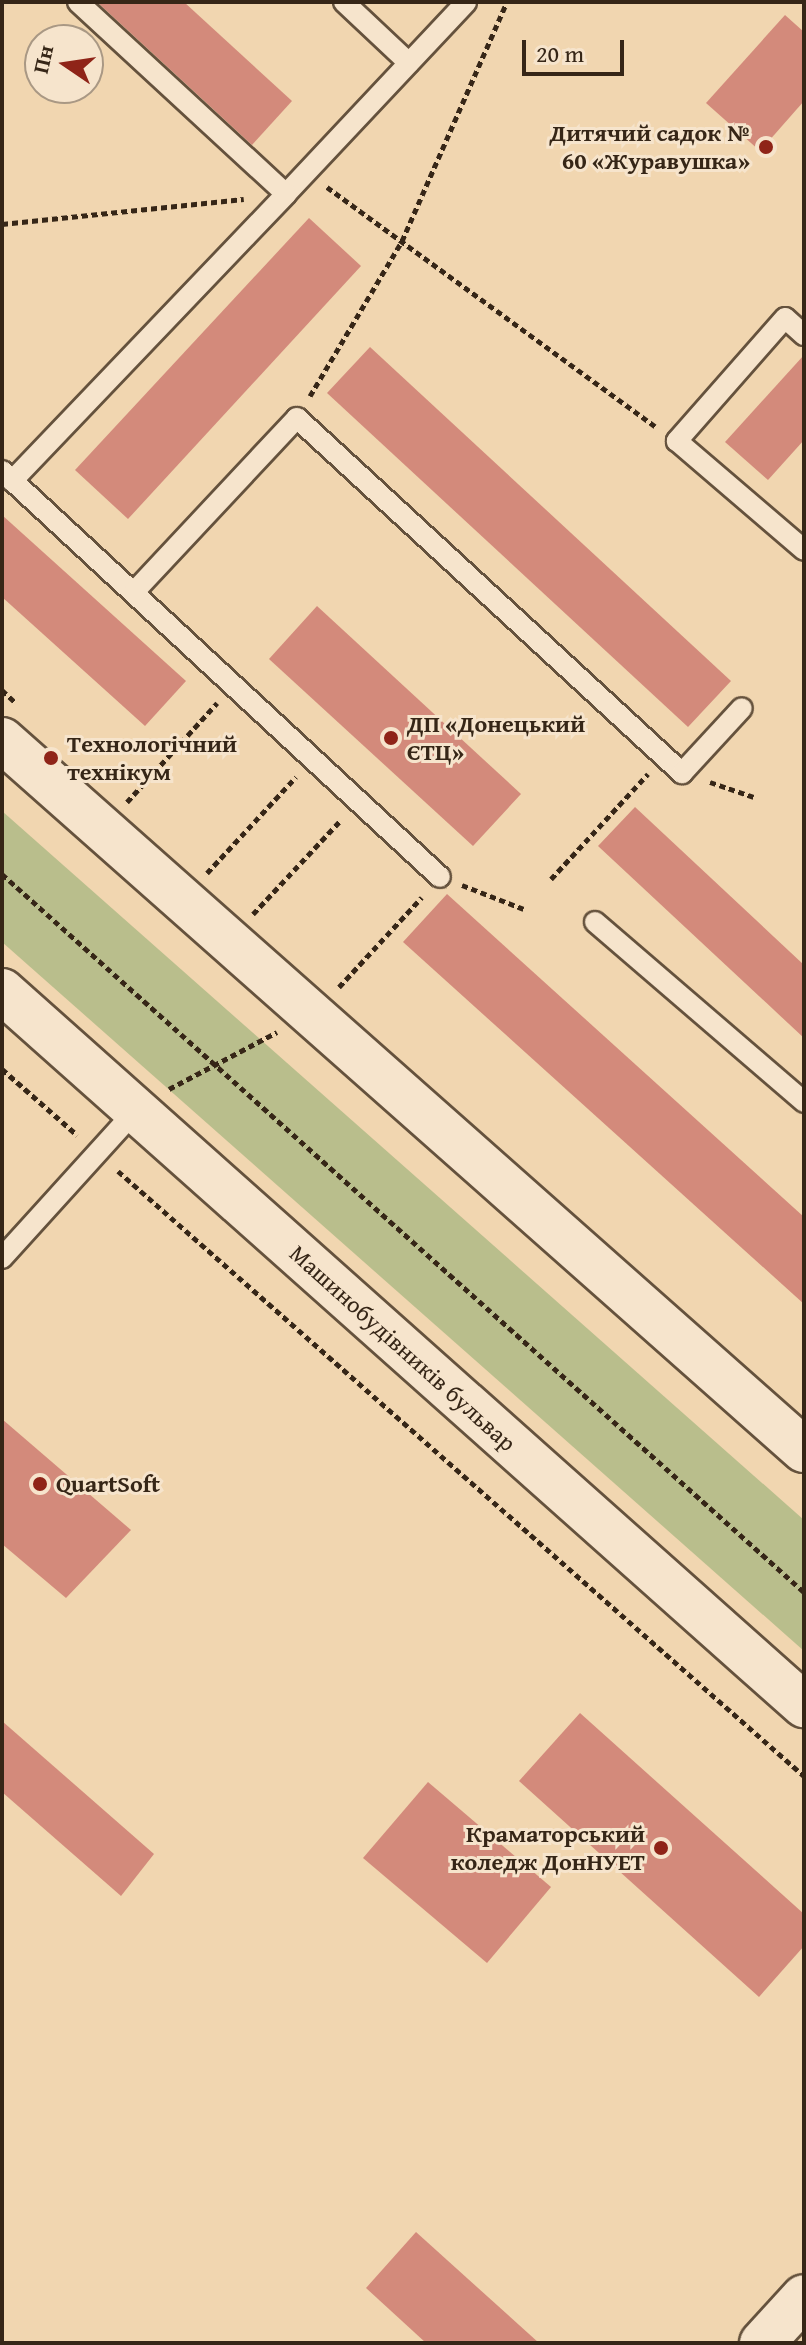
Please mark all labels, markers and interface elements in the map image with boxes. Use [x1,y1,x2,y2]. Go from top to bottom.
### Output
north arrow [24,24,104,104]
scale bar [526,24,628,74]
text: 20 m [536,36,584,71]
text: Пн [24,42,61,76]
place label: Дитячий садок № 60 «Журавушка» [549,119,750,175]
marker: Дитячий садок № 60 «Журавушка» [757,138,775,156]
place label: ДП «Донецький ЄТЦ» [407,710,585,766]
marker: ДП «Донецький ЄТЦ» [382,729,400,747]
place label: Технологічний технікум [67,730,237,786]
marker: Технологічний технікум [42,749,60,767]
street label: Машинобудівників бульвар [284,1239,522,1457]
place label: QuartSoft [56,1470,160,1498]
marker: QuartSoft [31,1475,49,1493]
place label: Краматорський коледж ДонНУЕТ [451,1820,645,1876]
marker: Краматорський коледж ДонНУЕТ [652,1839,670,1857]

